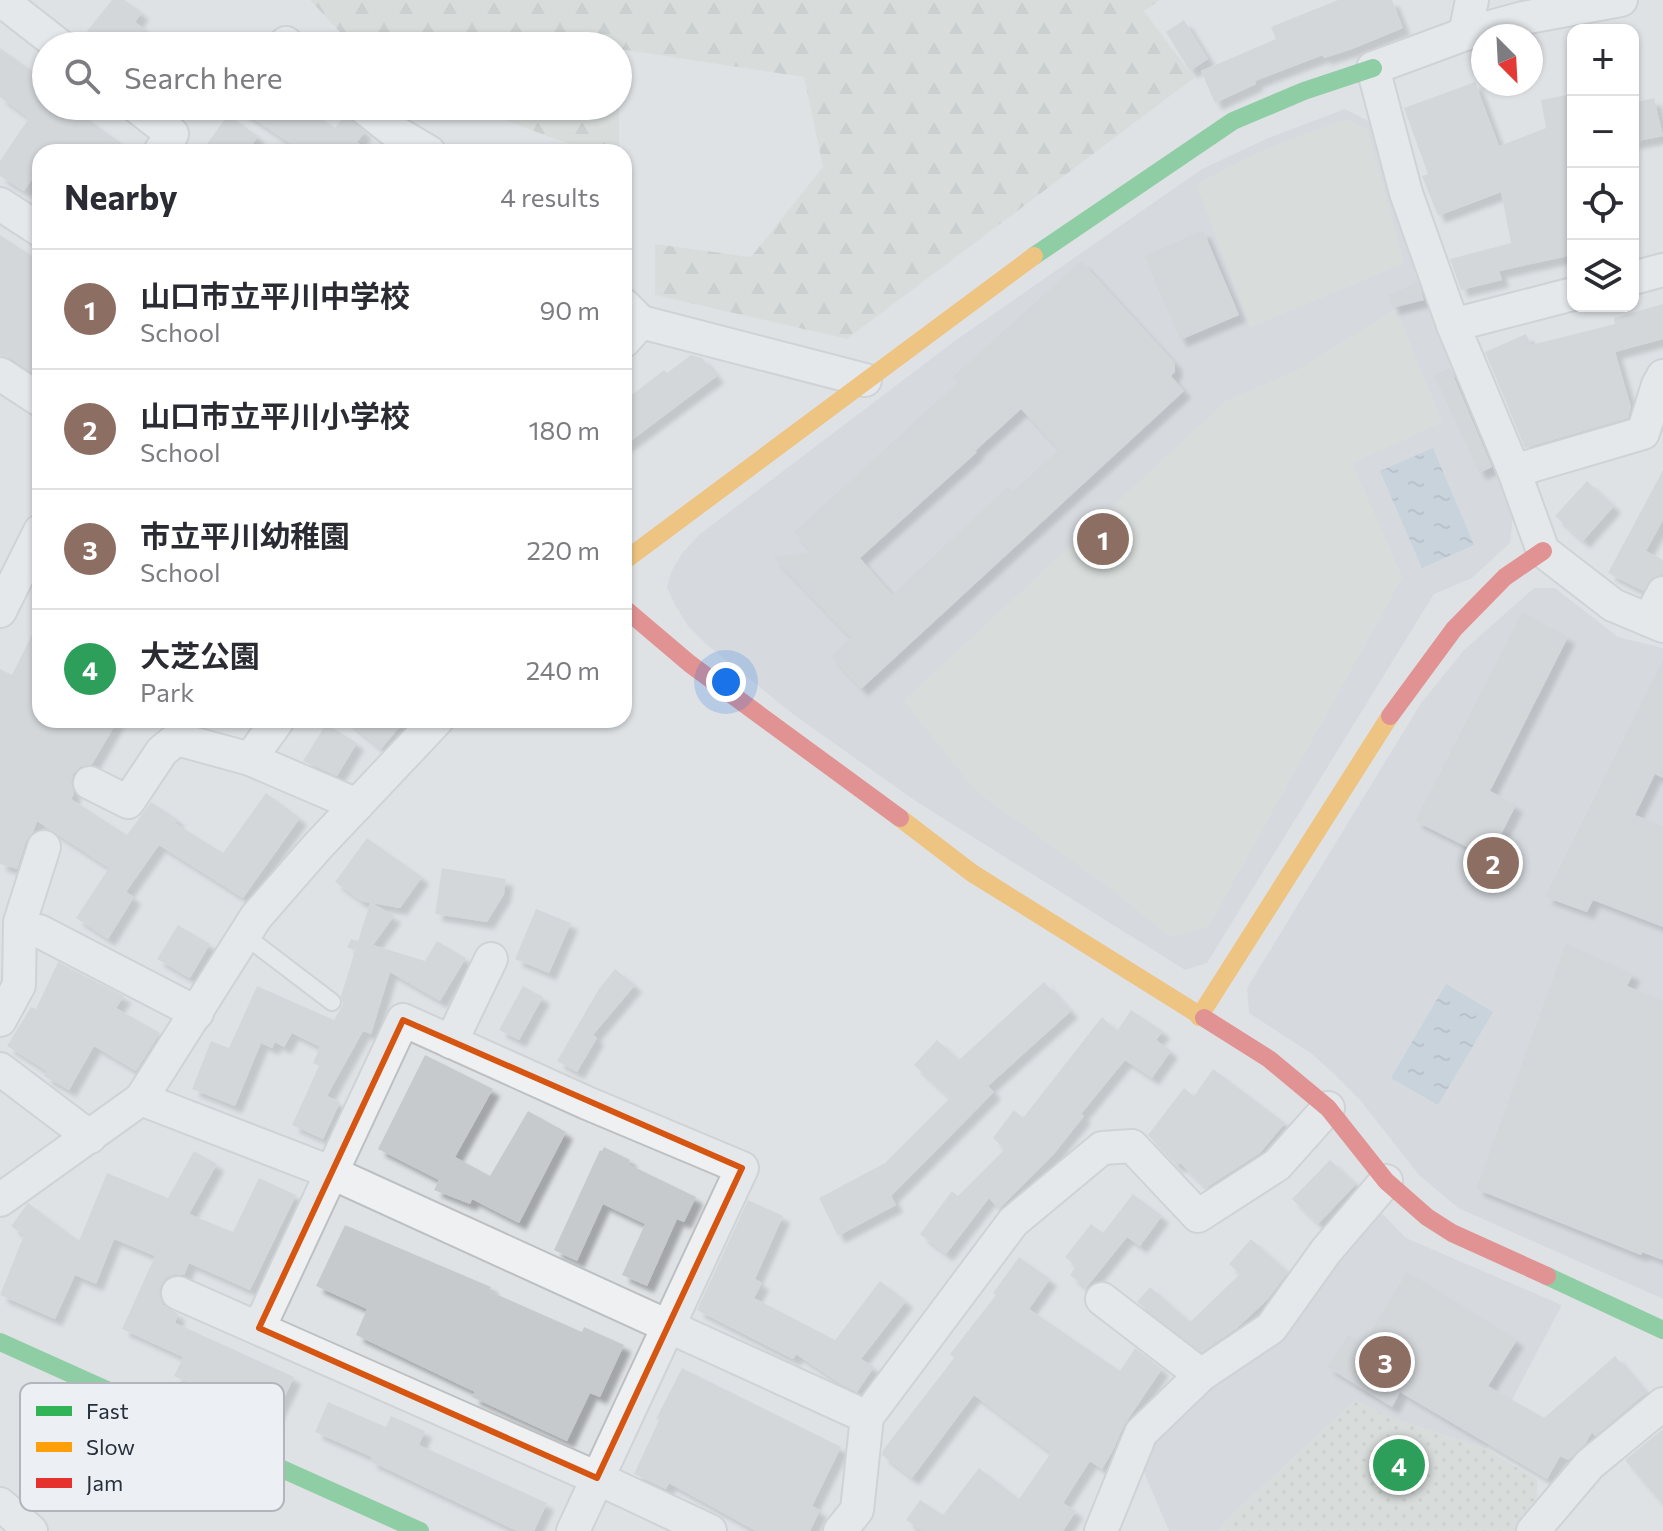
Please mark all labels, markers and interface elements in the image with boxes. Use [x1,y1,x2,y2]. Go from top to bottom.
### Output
north arrow [1471,24,1543,96]
map controls [1567,24,1639,312]
button: + [1567,24,1639,96]
search box [32,32,632,120]
icon: search [60,54,104,98]
text: Search here [124,58,283,95]
button: − [1567,96,1639,168]
button: locate [1567,168,1639,240]
text: Nearby [64,175,178,217]
text: 4 results [500,181,600,212]
button: layers [1567,240,1639,312]
text: 山口市立平川中学校 [140,276,410,313]
text: 1 [84,294,96,325]
text: 90 m [540,294,600,325]
text: School [140,316,221,347]
text: 山口市立平川小学校 [140,396,410,433]
text: 2 [83,414,97,445]
text: 180 m [528,414,600,445]
text: School [140,436,221,467]
pin: 1 [1077,509,1129,569]
text: 市立平川幼稚園 [140,516,350,553]
text: 3 [82,534,98,565]
text: 220 m [527,534,600,565]
text: School [140,556,221,587]
text: 大芝公園 [140,636,260,673]
text: 4 [82,654,98,685]
text: 240 m [526,654,600,685]
your location [706,662,746,702]
text: Park [140,676,194,707]
pin: 2 [1467,833,1519,893]
pin: 3 [1359,1332,1411,1392]
legend [20,1383,284,1511]
text: Fast [86,1397,129,1424]
text: Slow [86,1433,135,1460]
pin: 4 [1373,1435,1425,1495]
text: Jam [86,1469,123,1496]

